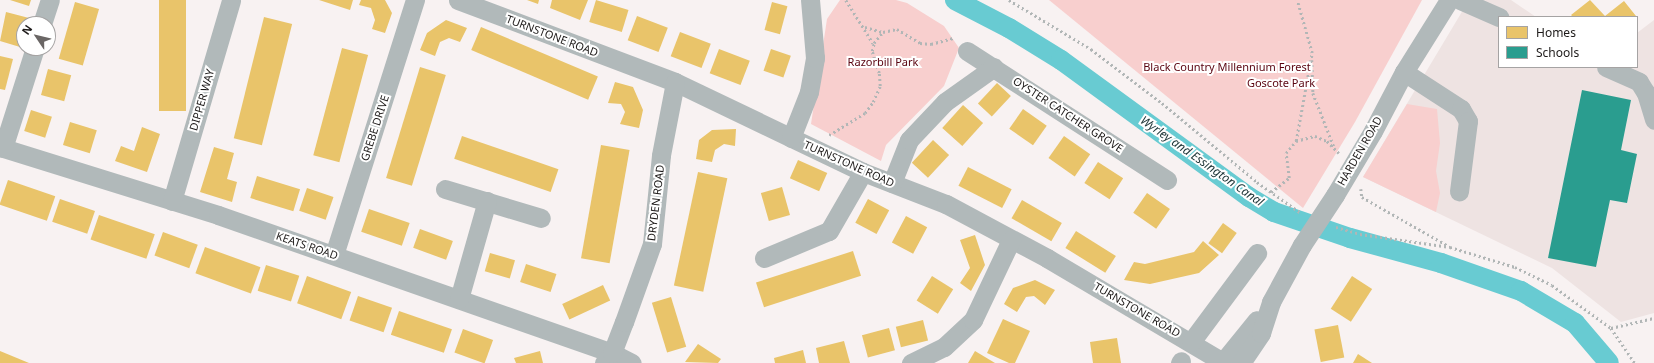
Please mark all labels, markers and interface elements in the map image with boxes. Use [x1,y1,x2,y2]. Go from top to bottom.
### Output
street label: TURNSTONE ROAD [504,12,600,60]
north arrow [16,16,56,56]
legend [1498,16,1638,68]
text: N [18,21,35,37]
text: Homes [1536,24,1576,41]
text: Schools [1536,44,1579,61]
park label: Razorbill Park [848,55,918,69]
park label: Black Country Millennium Forest [1143,60,1311,74]
street label: DIPPER WAY [187,68,217,132]
street label: OYSTER CATCHER GROVE [1010,74,1126,156]
park label: Goscote Park [1247,76,1315,90]
street label: GREBE DRIVE [358,93,392,163]
water label: Wyrley and Essington Canal [1138,113,1266,209]
street label: HARDEN ROAD [1335,114,1385,188]
street label: TURNSTONE ROAD [802,138,896,190]
street label: DRYDEN ROAD [645,164,667,242]
street label: KEATS ROAD [274,229,340,263]
street label: TURNSTONE ROAD [1091,280,1183,340]

